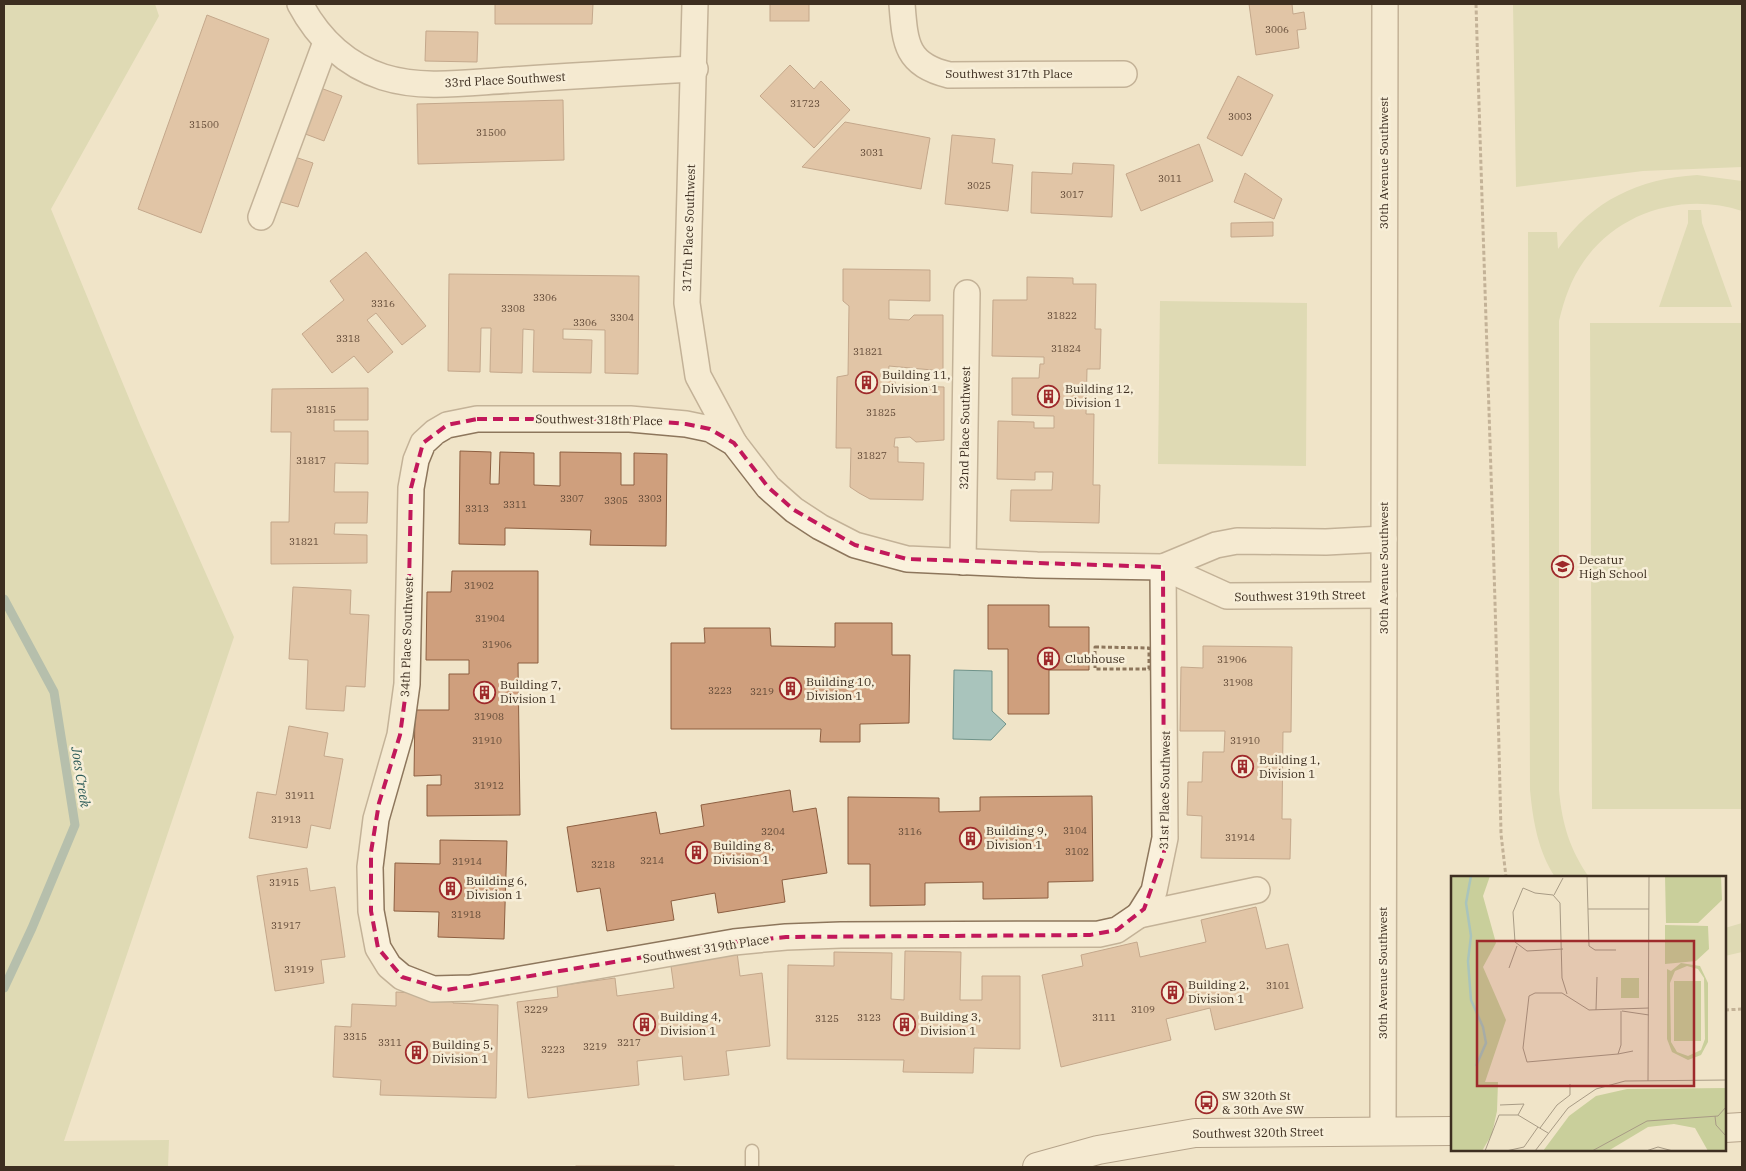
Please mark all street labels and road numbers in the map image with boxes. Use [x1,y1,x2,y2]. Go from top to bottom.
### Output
street label: Southwest 317th Place [945,66,1073,81]
street label: 33rd Place Southwest [444,69,566,90]
street label: 30th Avenue Southwest [1376,97,1391,229]
street label: 317th Place Southwest [679,164,698,292]
street label: 32nd Place Southwest [956,366,973,490]
street label: Southwest 318th Place [535,411,663,428]
street label: 30th Avenue Southwest [1376,502,1391,634]
street label: 34th Place Southwest [397,577,416,697]
street label: Southwest 319th Street [1234,587,1366,604]
street label: 31st Place Southwest [1156,731,1173,849]
street label: 30th Avenue Southwest [1375,907,1390,1039]
street label: Southwest 319th Place [642,931,770,966]
street label: Southwest 320th Street [1192,1124,1324,1141]

